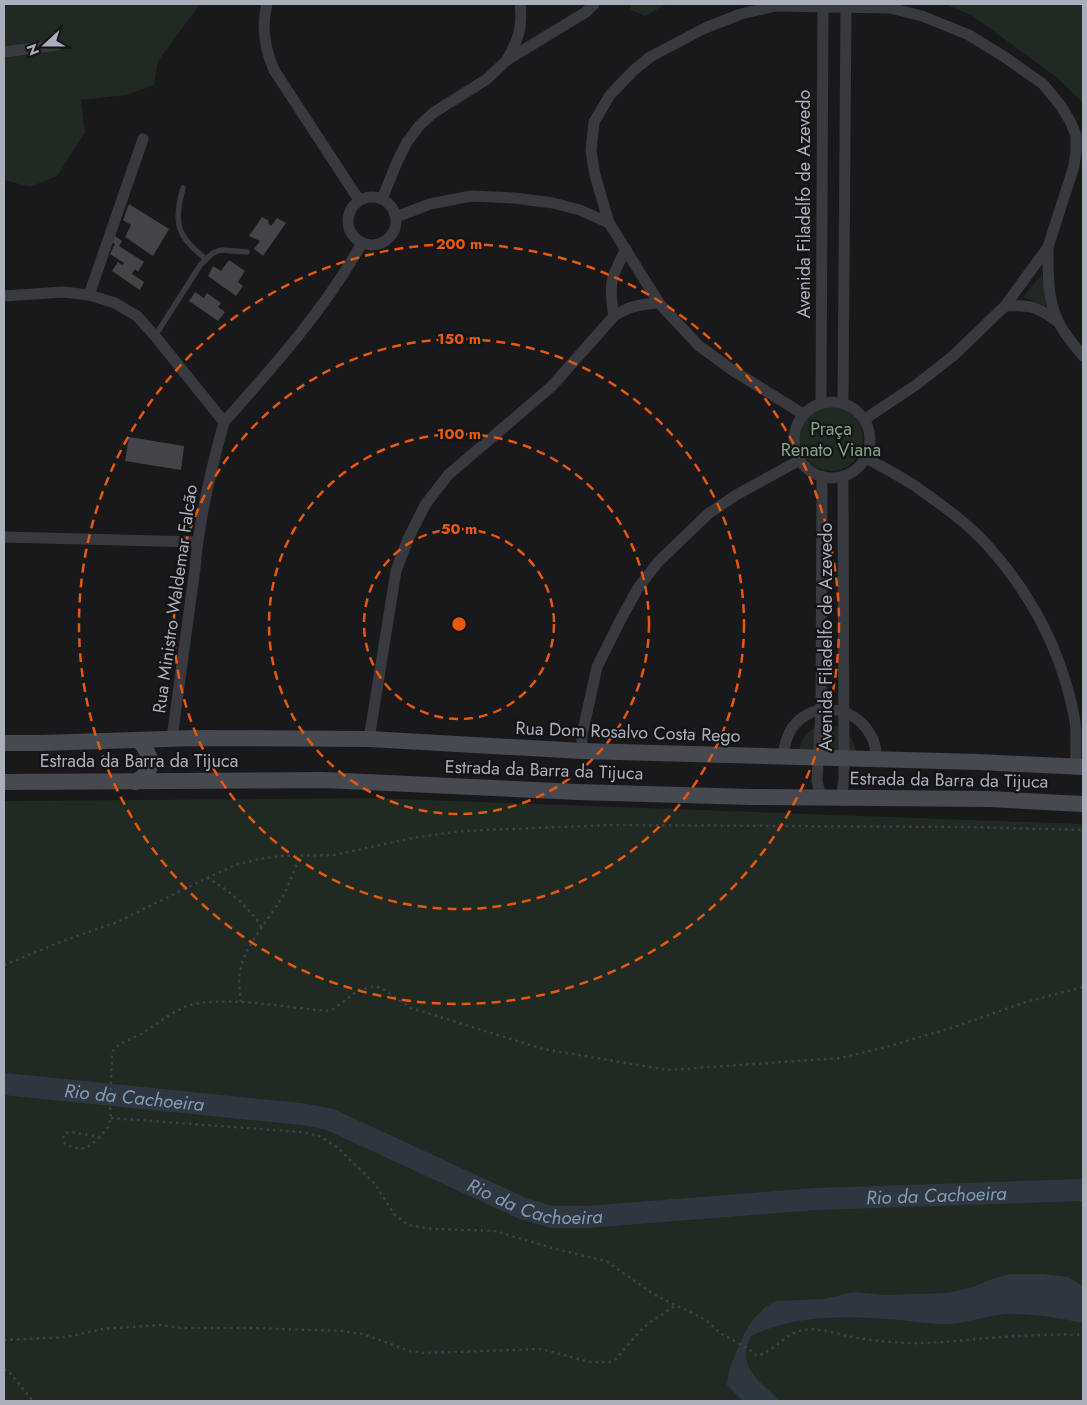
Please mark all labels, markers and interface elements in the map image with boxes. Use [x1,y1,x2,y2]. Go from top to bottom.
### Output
north arrow [20,20,70,70]
text: N [22,41,44,58]
street label: Avenida Filadelfo de Azevedo [791,90,817,318]
text: 200 m [436,233,482,255]
text: 150 m [437,328,481,350]
park label: Praça Renato Viana [781,416,881,463]
text: 100 m [437,423,481,445]
street label: Rua Ministro Waldemar Falcão [146,483,204,715]
text: 50 m [441,518,477,540]
street label: Avenida Filadelfo de Azevedo [813,523,839,751]
centre of rings [450,615,468,633]
street label: Rua Dom Rosalvo Costa Rego [515,715,741,749]
street label: Estrada da Barra da Tijuca [40,748,238,774]
street label: Estrada da Barra da Tijuca [444,754,644,786]
street label: Estrada da Barra da Tijuca [849,765,1049,795]
water label: Rio da Cachoeira [63,1077,206,1118]
water label: Rio da Cachoeira [463,1171,604,1231]
water label: Rio da Cachoeira [866,1179,1008,1211]

